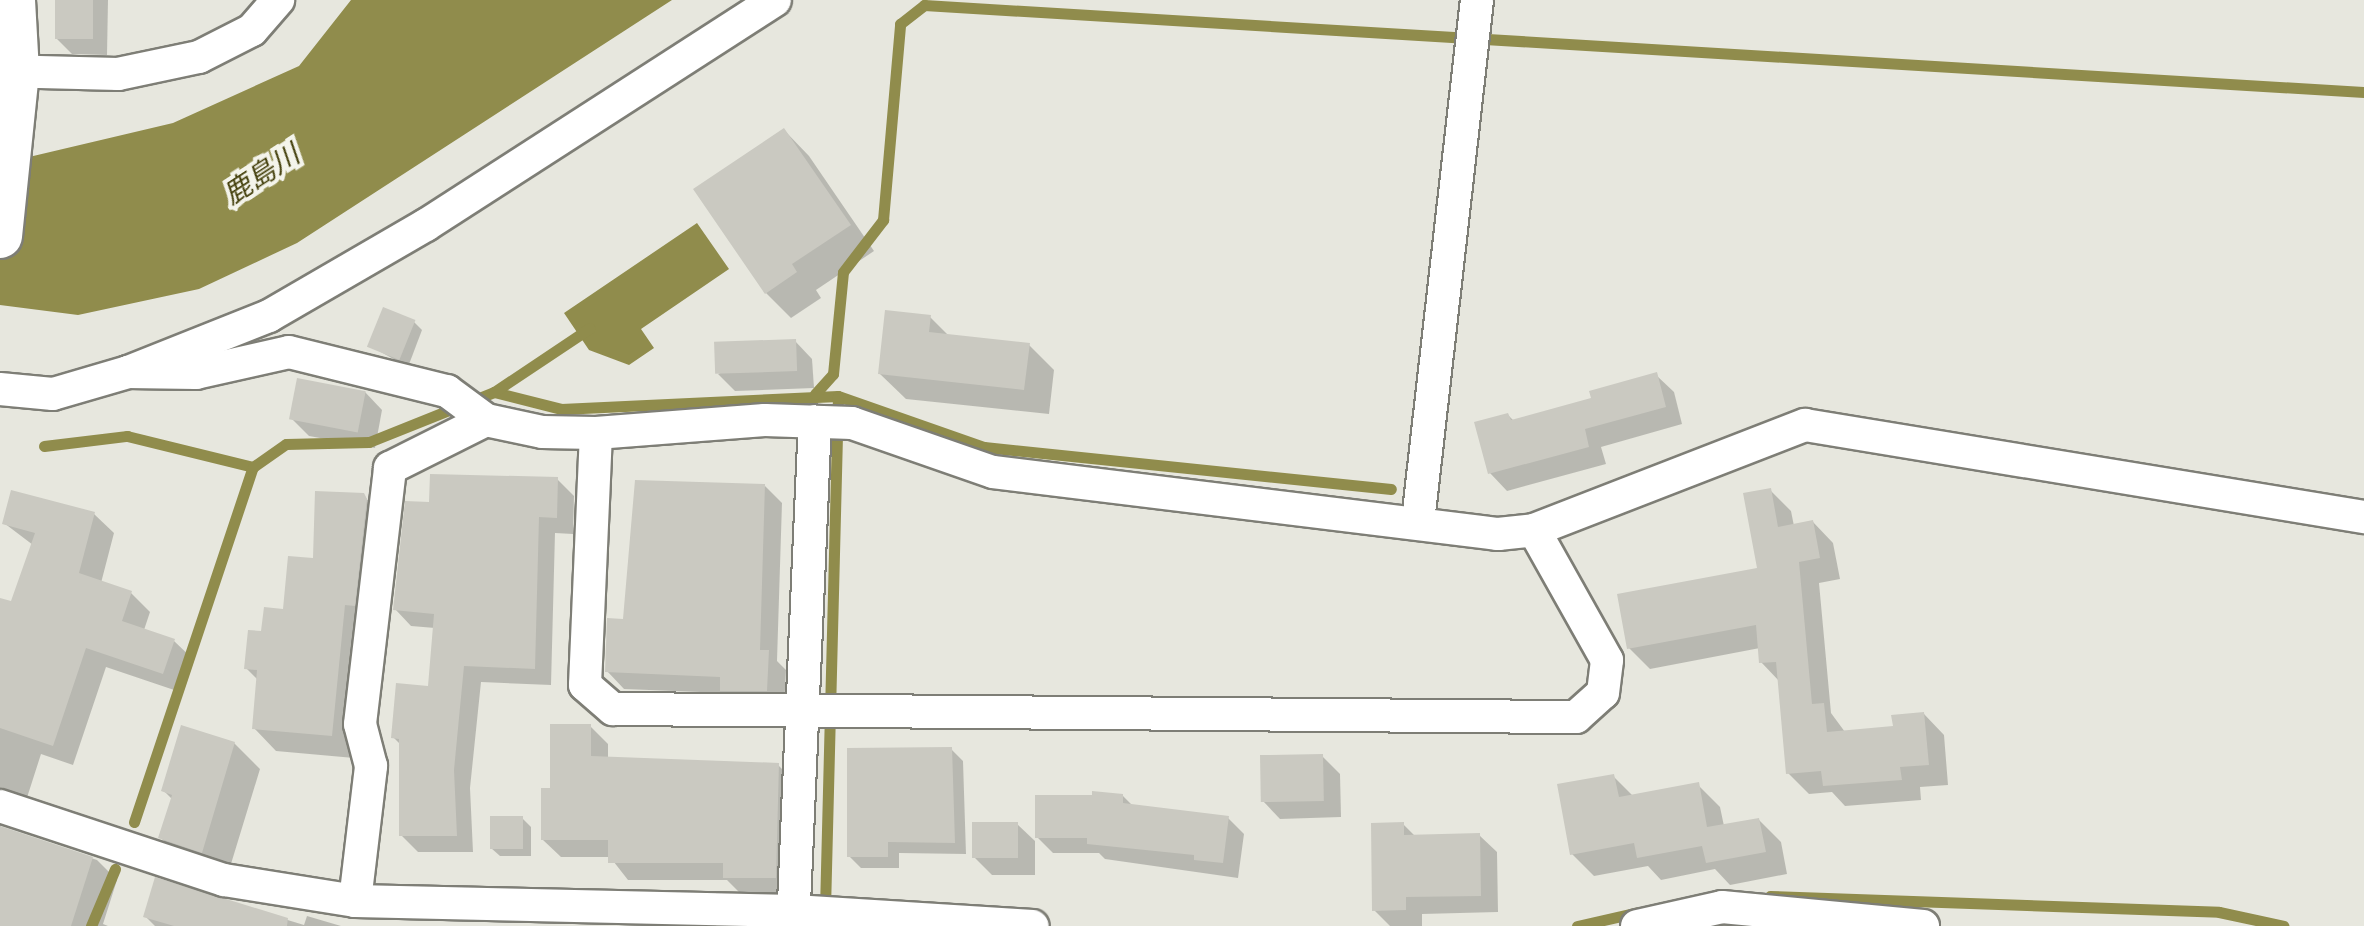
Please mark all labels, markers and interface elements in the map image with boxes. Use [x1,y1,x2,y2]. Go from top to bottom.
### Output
water label: 鹿島川 [217,137,305,211]

